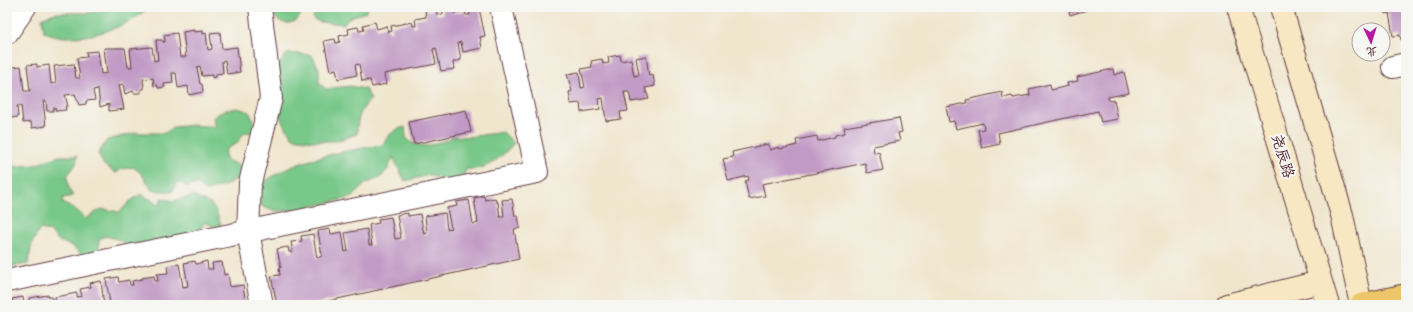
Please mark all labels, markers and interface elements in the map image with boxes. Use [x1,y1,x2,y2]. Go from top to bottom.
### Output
north arrow [1351,22,1391,62]
text: 北 [1366,45,1378,59]
street label: 尧辰路 [1267,131,1300,180]

